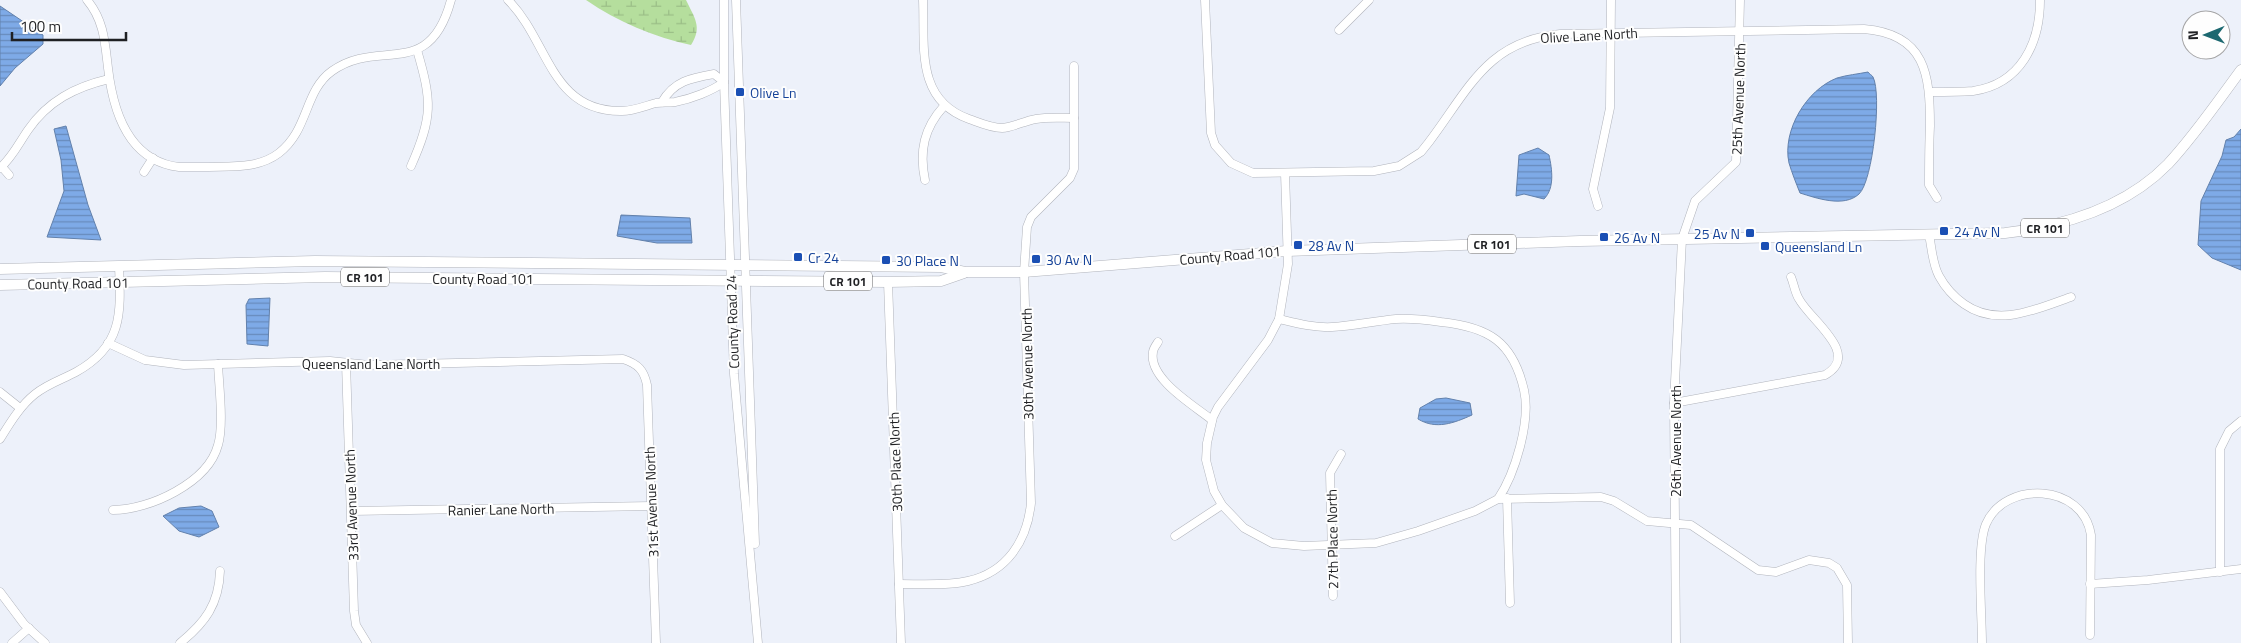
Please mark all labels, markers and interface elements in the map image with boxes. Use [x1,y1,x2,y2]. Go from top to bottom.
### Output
scale bar [12,10,126,42]
north arrow [2181,10,2231,60]
text: 100 m [20,15,61,38]
street label: Olive Lane North [1540,22,1638,48]
text: N [2182,30,2203,40]
street label: 25th Avenue North [1726,43,1750,155]
place label: Olive Ln [750,82,797,103]
marker: Olive Ln [734,86,746,98]
road number: CR 101 [2021,218,2069,238]
place label: 24 Av N [1954,221,2000,242]
place label: 25 Av N [1694,223,1740,244]
marker: 24 Av N [1938,225,1950,237]
place label: 26 Av N [1614,227,1660,248]
marker: 25 Av N [1744,227,1756,239]
marker: 26 Av N [1598,231,1610,243]
road number: CR 101 [1468,234,1516,253]
place label: 28 Av N [1308,235,1354,256]
place label: Queensland Ln [1775,236,1862,257]
marker: 28 Av N [1292,239,1304,251]
street label: County Road 101 [1179,240,1281,270]
marker: Queensland Ln [1759,240,1771,252]
place label: Cr 24 [808,247,839,268]
place label: 30 Av N [1046,249,1092,270]
place label: 30 Place N [896,250,959,271]
marker: Cr 24 [792,251,804,263]
marker: 30 Av N [1030,253,1042,265]
marker: 30 Place N [880,254,892,266]
road number: CR 101 [341,268,389,286]
street label: County Road 101 [432,268,534,289]
street label: County Road 101 [27,272,129,294]
road number: CR 101 [824,272,872,290]
street label: County Road 24 [720,275,744,369]
street label: 30th Avenue North [1016,308,1038,420]
street label: Queensland Lane North [302,353,440,374]
street label: 26th Avenue North [1665,385,1686,497]
street label: 30th Place North [883,412,907,512]
street label: 31st Avenue North [639,446,663,558]
street label: 33rd Avenue North [339,449,363,561]
street label: 27th Place North [1321,489,1343,589]
street label: Ranier Lane North [447,498,555,520]

